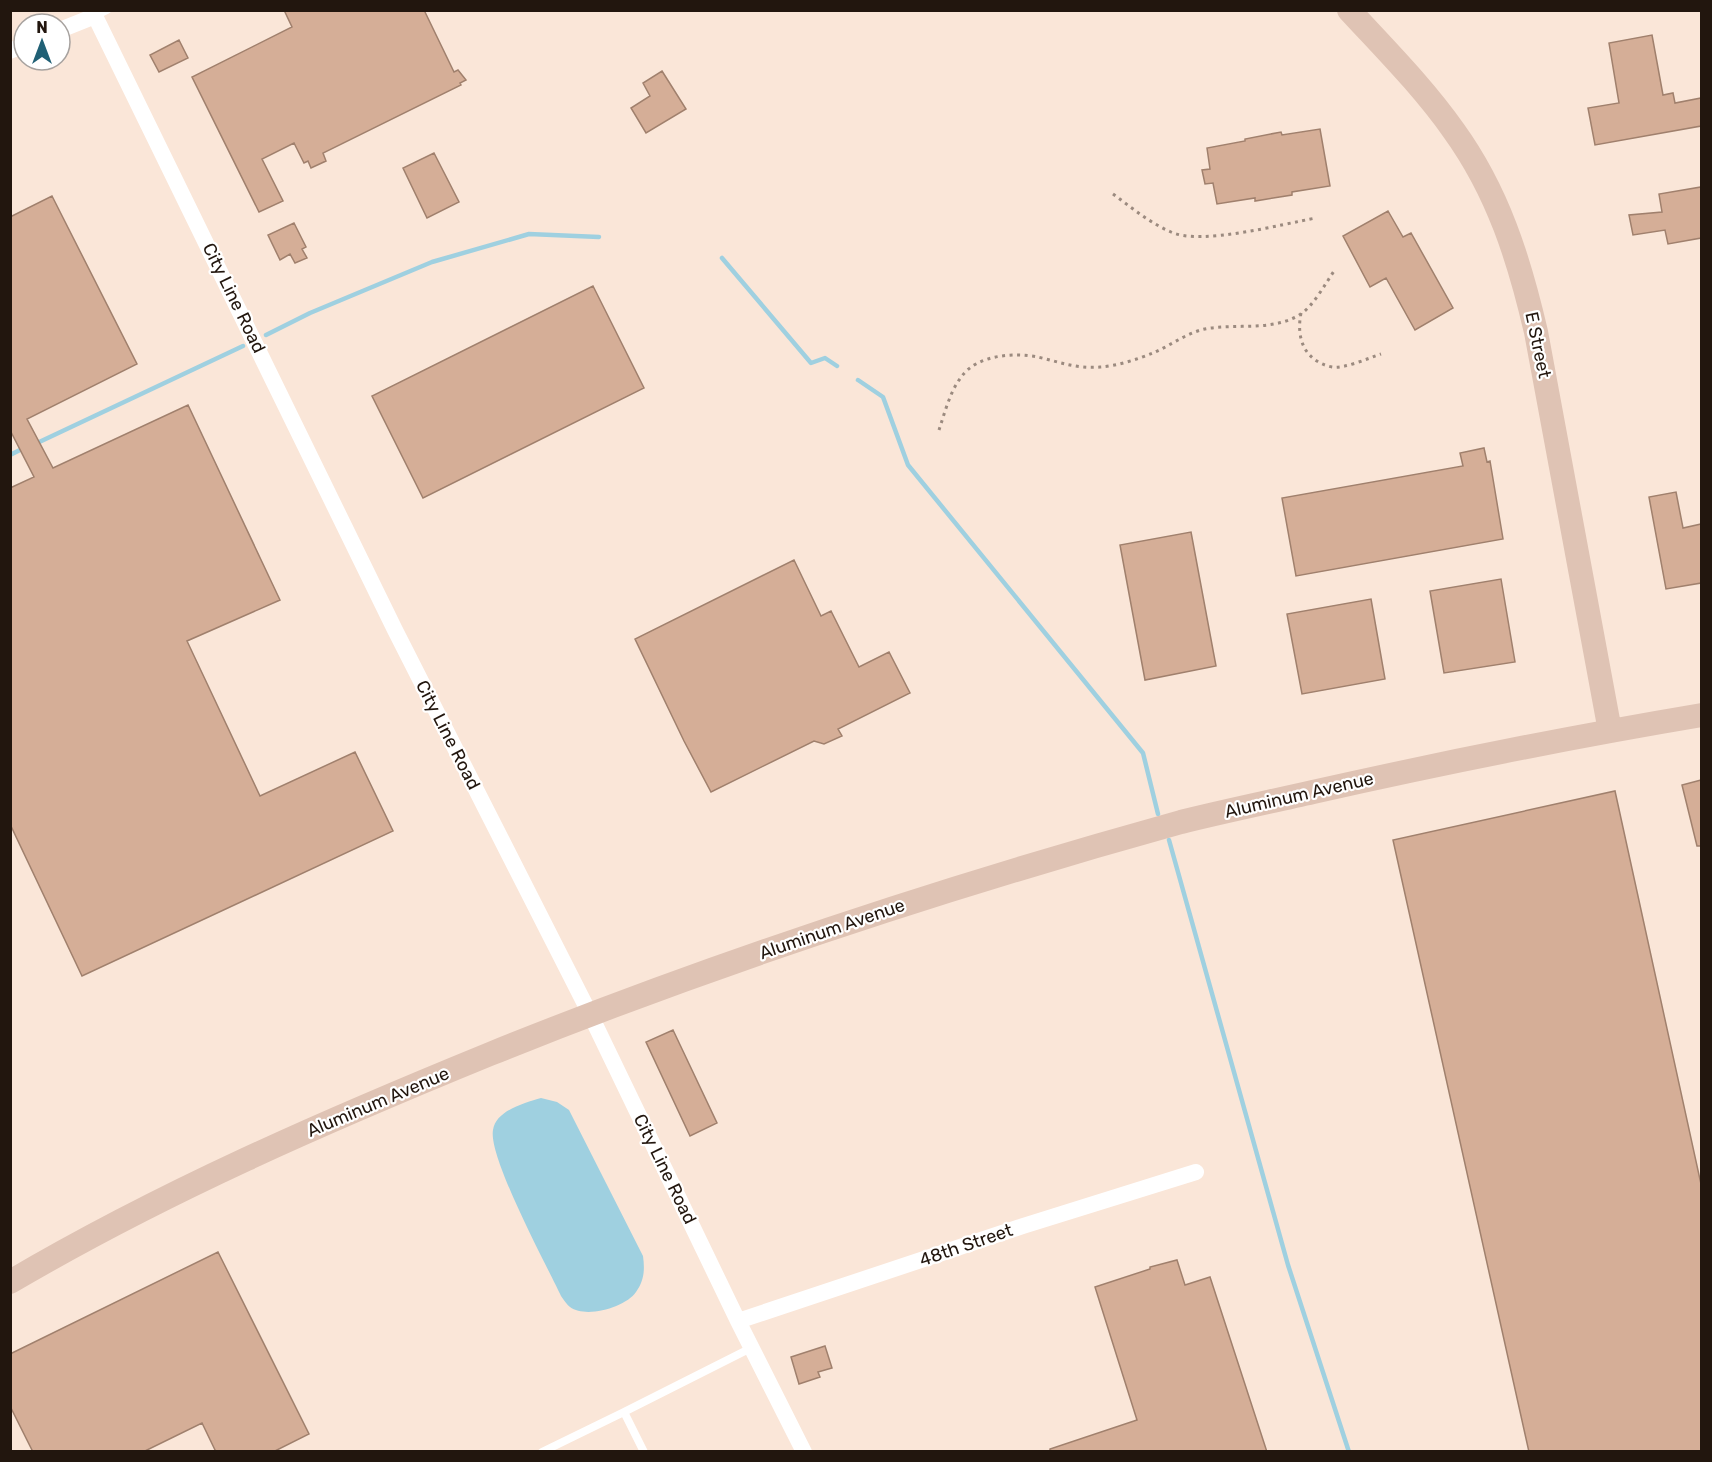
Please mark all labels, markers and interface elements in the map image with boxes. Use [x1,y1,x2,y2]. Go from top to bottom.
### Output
north arrow [12,12,72,72]
text: N [36,18,48,37]
street label: City Line Road [198,239,270,357]
street label: E Street [1520,310,1556,380]
street label: City Line Road [411,677,485,793]
street label: Aluminum Avenue [1222,767,1376,823]
street label: Aluminum Avenue [756,894,908,964]
street label: Aluminum Avenue [304,1062,452,1142]
street label: City Line Road [629,1110,701,1228]
street label: 48th Street [917,1219,1015,1271]

